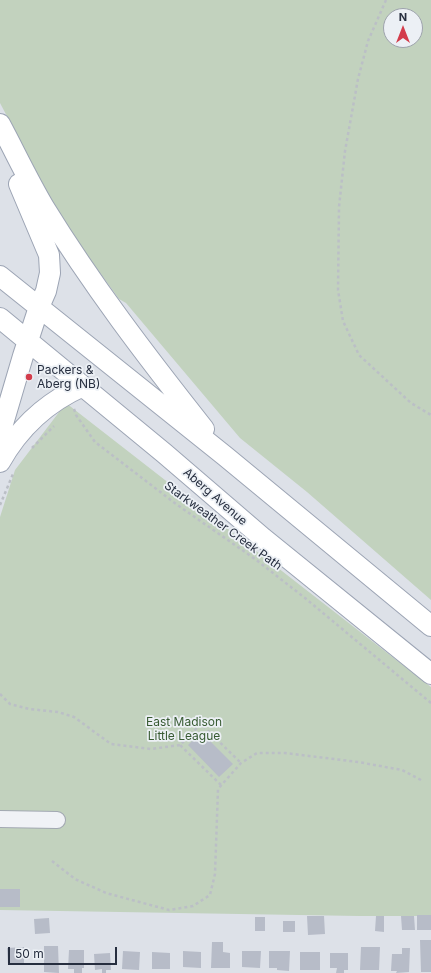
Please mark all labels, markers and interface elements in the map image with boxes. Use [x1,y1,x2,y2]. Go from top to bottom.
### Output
north arrow [383,8,423,48]
text: N [399,10,407,24]
place label: Packers & Aberg (NB) [37,363,100,391]
marker: Packers & Aberg (NB) [24,372,34,382]
street label: Aberg Avenue [180,465,250,529]
street label: Starkweather Creek Path [162,479,284,573]
park label: East Madison Little League [146,715,222,743]
scale bar [10,939,119,965]
text: 50 m [15,946,44,961]

